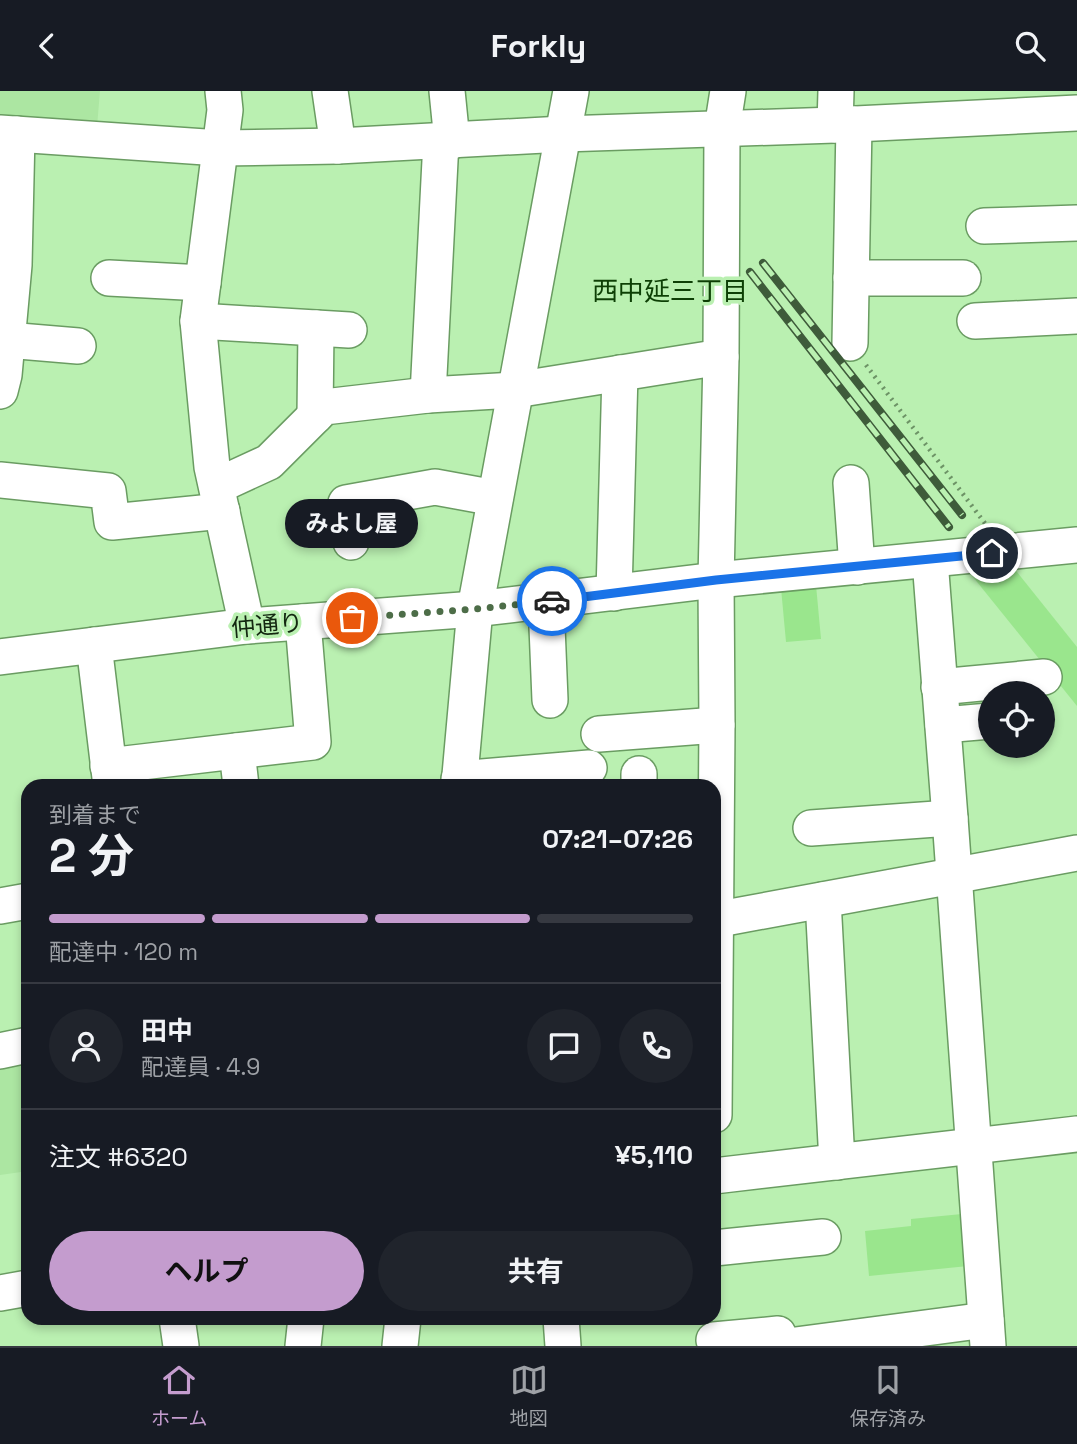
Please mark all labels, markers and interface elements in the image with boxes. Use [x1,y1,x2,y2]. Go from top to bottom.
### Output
text: Forkly [491,26,586,66]
icon: back [28,27,66,65]
icon: search [1011,27,1049,65]
district label: 西中延三丁目 [592,274,748,308]
callout: みよし屋 [286,499,418,548]
text: みよし屋 [306,508,398,538]
pin [962,523,1022,583]
icon: home [973,534,1011,572]
courier [517,566,587,636]
icon: car [533,582,571,620]
pin [322,588,382,648]
icon: bag [333,599,371,637]
street label: 仲通り [230,606,304,644]
map controls [978,681,1055,758]
button: locate [978,681,1055,758]
text: 到着まで [49,800,141,830]
text: 07:21–07:26 [542,822,693,856]
text: 2 分 [49,827,134,885]
text: 配達中 · 120 m [49,937,198,967]
button: person [49,1009,123,1083]
button: chat [527,1009,601,1083]
button: phone [619,1009,693,1083]
text: 田中 [141,1014,193,1048]
text: 配達員 · 4.9 [141,1052,260,1082]
text: ¥5,110 [615,1138,693,1172]
text: 注文 #6320 [49,1140,188,1174]
button: ヘルプ [49,1231,364,1311]
button: 共有 [378,1231,693,1311]
tab: ホーム [151,1361,208,1431]
tab: 地図 [510,1361,548,1431]
tab: 保存済み [850,1361,926,1431]

